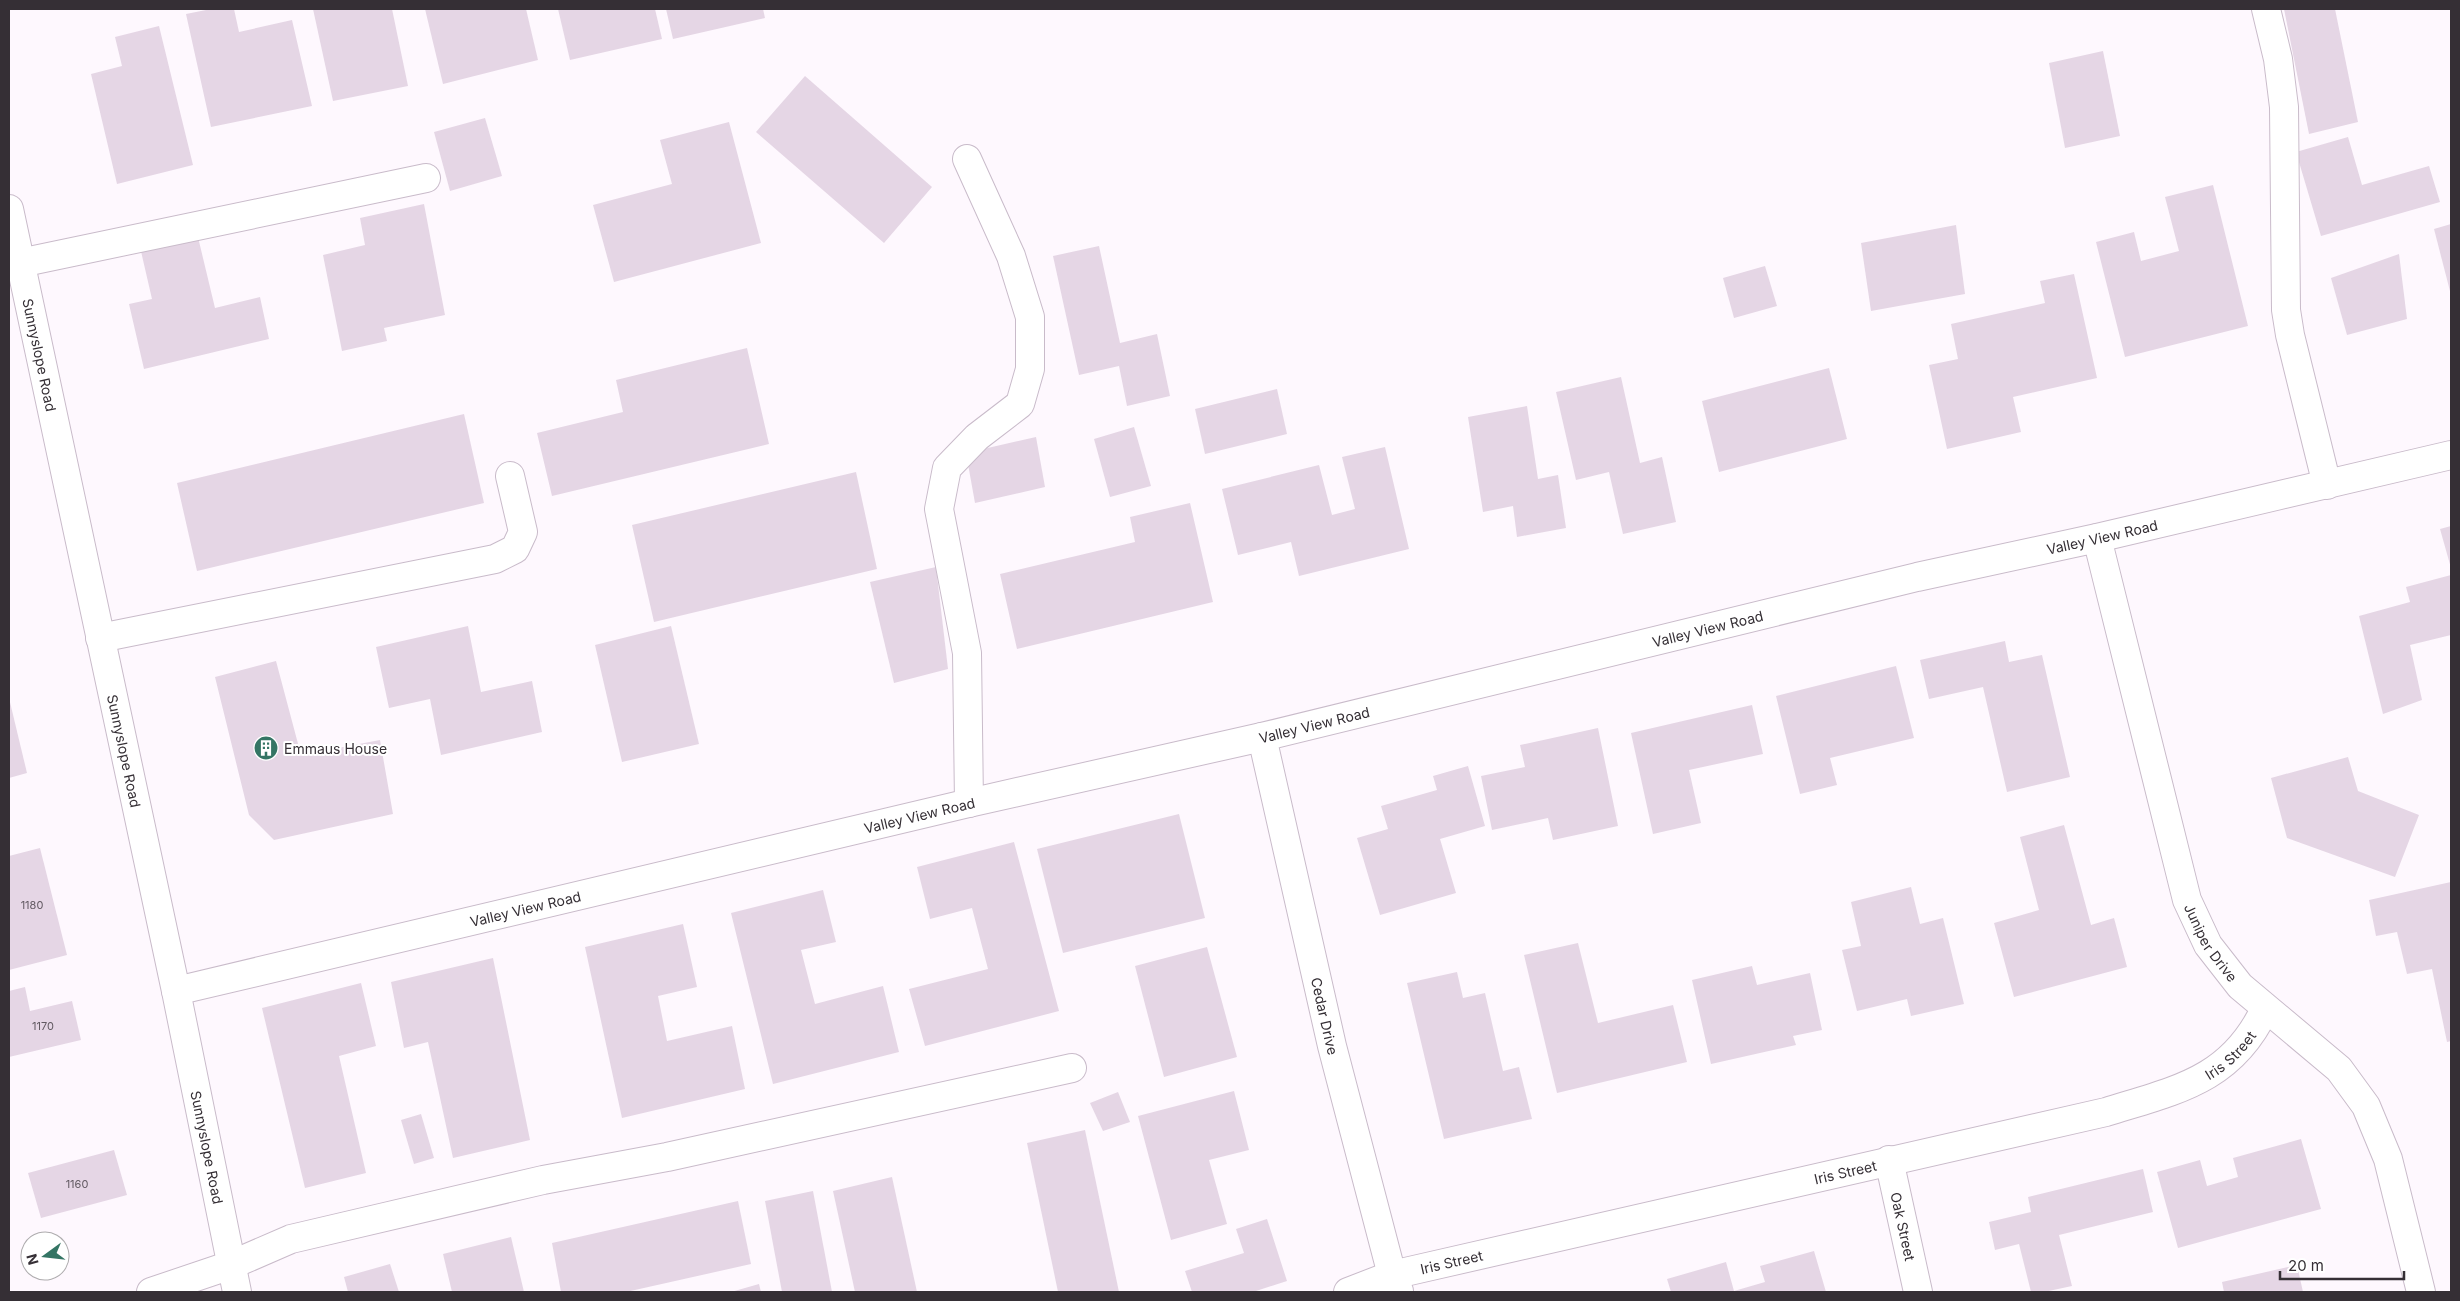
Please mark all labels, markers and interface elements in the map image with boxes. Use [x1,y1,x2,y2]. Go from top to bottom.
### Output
street label: Sunnyslope Road [20,297,60,413]
street label: Valley View Road [2045,516,2159,557]
street label: Valley View Road [1650,606,1765,650]
street label: Sunnyslope Road [104,693,145,809]
street label: Valley View Road [1257,703,1371,746]
building icon: Emmaus House [253,735,279,761]
place label: Emmaus House [284,740,387,757]
street label: Valley View Road [862,793,976,836]
street label: Valley View Road [468,887,582,930]
house number: 1180 [21,898,43,912]
street label: Juniper Drive [2181,901,2242,985]
street label: Cedar Drive [1308,976,1342,1056]
house number: 1170 [32,1019,54,1033]
street label: Iris Street [2202,1027,2259,1083]
street label: Sunnyslope Road [188,1089,227,1205]
street label: Iris Street [1812,1156,1878,1187]
house number: 1160 [66,1177,88,1191]
street label: Oak Street [1888,1191,1919,1263]
north arrow [20,1231,70,1281]
street label: Iris Street [1418,1246,1485,1277]
scale bar [2280,1248,2404,1280]
text: N [22,1252,42,1267]
text: 20 m [2288,1256,2324,1275]

